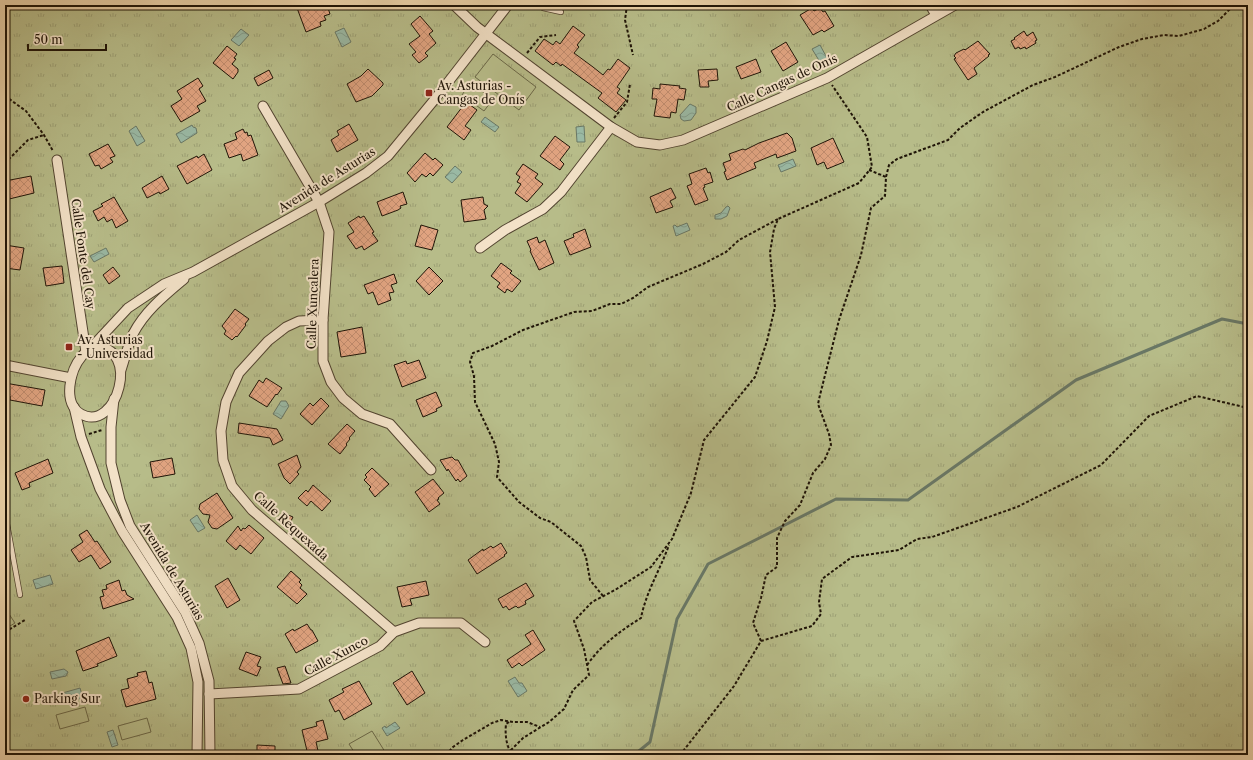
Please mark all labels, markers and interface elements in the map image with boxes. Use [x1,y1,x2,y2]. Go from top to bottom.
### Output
scale bar [28,26,106,52]
text: 50 m [34,32,63,47]
street label: Calle Cangas de Onís [724,50,840,115]
place label: Av. Asturias - Cangas de Onís [436,78,525,107]
marker: Av. Asturias - Cangas de Onís [424,88,434,98]
street label: Avenida de Asturias [275,144,378,216]
street label: Calle Fonte del Cay [68,198,99,311]
street label: Calle Xuncalera [303,258,322,350]
place label: Av. Asturias - Universidad [76,332,154,361]
marker: Av. Asturias - Universidad [64,342,74,352]
street label: Calle Requexada [251,488,332,564]
street label: Avenida de Asturias [137,518,208,622]
street label: Calle Xunco [301,632,370,679]
place label: Parking Sur [34,691,100,706]
marker: Parking Sur [21,694,31,704]

